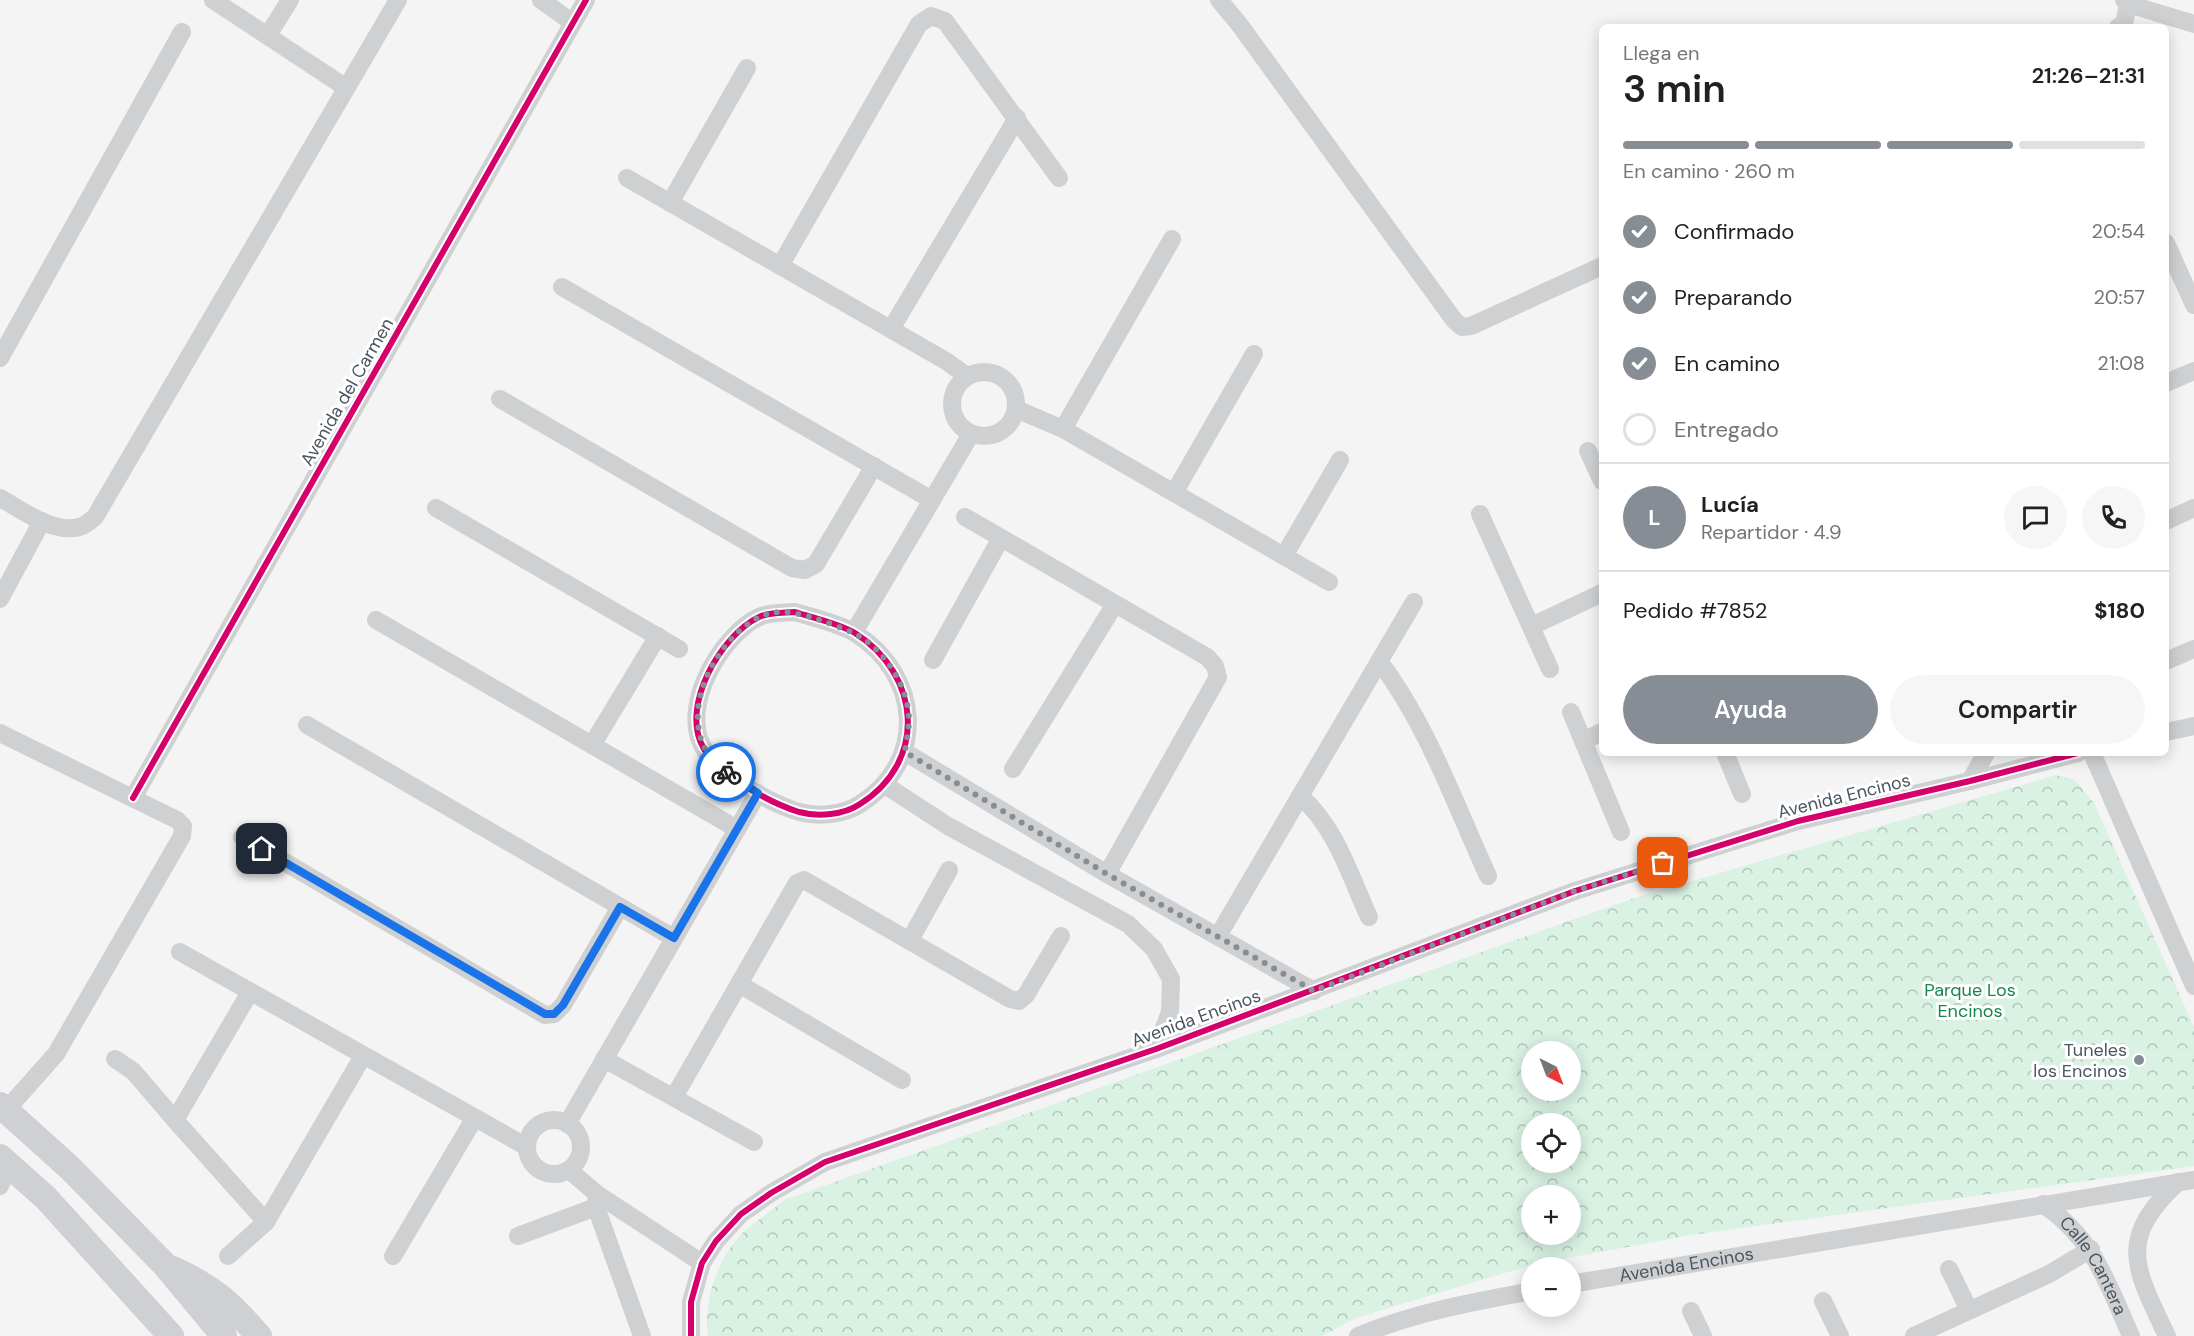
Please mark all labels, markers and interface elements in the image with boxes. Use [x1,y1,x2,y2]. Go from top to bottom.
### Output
text: Llega en [1623,40,1700,66]
text: 21:26–21:31 [2031,61,2145,90]
text: 3 min [1623,63,1726,114]
text: En camino · 260 m [1623,158,1795,184]
icon: check [1623,215,1656,248]
text: Confirmado [1674,217,1794,246]
text: 20:54 [2092,218,2145,244]
icon: check [1623,281,1656,314]
text: Preparando [1674,283,1792,312]
text: 20:57 [2093,284,2145,310]
street label: Avenida del Carmen [295,314,399,470]
icon: check [1623,347,1656,380]
text: En camino [1674,349,1780,378]
text: 21:08 [2097,350,2145,376]
text: Entregado [1674,415,1779,444]
button: chat [2004,486,2067,549]
button: phone [2082,486,2145,549]
text: Lucía [1701,490,1759,519]
text: L [1648,503,1661,532]
text: Repartidor · 4.9 [1701,519,1842,545]
text: Pedido #7852 [1623,596,1768,625]
text: $180 [2094,596,2145,625]
button: Ayuda [1623,675,1878,744]
button: Compartir [1890,675,2145,744]
courier [696,742,756,802]
icon: bike [710,756,743,789]
street label: Avenida Encinos [1775,768,1913,824]
pin [236,823,287,874]
icon: home [245,832,278,865]
pin [1637,837,1688,888]
icon: bag [1646,846,1679,879]
park label: Parque Los Encinos [1924,978,2016,1023]
street label: Avenida Encinos [1128,983,1264,1053]
place label: Tuneles los Encinos [2033,1038,2127,1083]
north arrow [1521,1041,1581,1101]
map controls [1521,1041,1581,1317]
marker: Tuneles los Encinos [2132,1053,2146,1067]
button: locate [1521,1113,1581,1173]
button: + [1521,1185,1581,1245]
street label: Calle Cantera [2054,1211,2132,1319]
street label: Avenida Encinos [1617,1242,1755,1288]
button: − [1521,1257,1581,1317]

